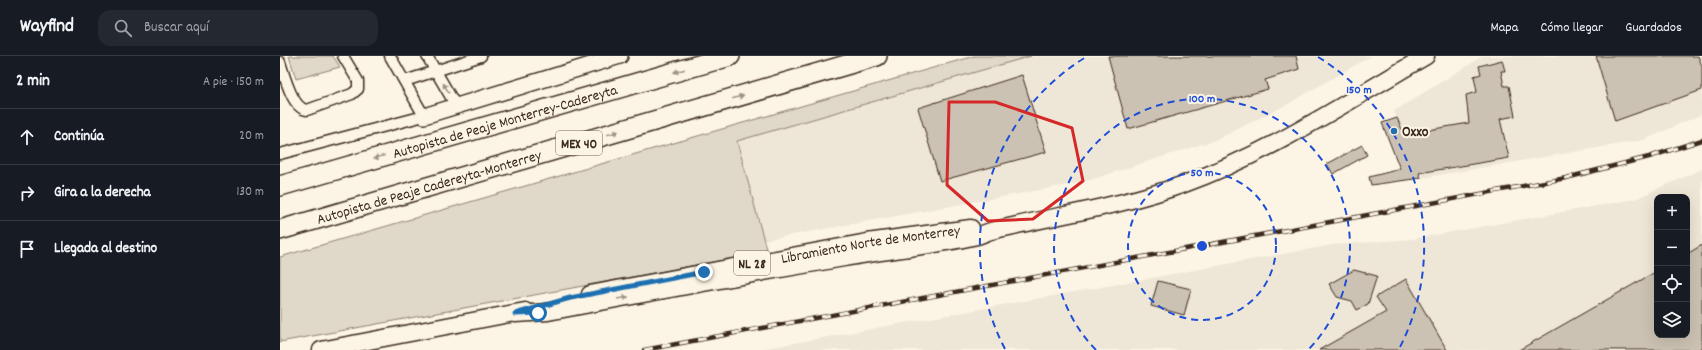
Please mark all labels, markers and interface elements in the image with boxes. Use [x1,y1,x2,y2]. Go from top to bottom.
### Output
search box [98,10,378,46]
text: Wayfind [20,14,74,41]
icon: search [112,17,134,39]
text: Buscar aquí [144,17,209,39]
text: Mapa [1491,18,1518,38]
text: Cómo llegar [1540,18,1603,38]
text: Guardados [1625,18,1682,38]
one-way arrow [673,68,685,74]
text: 2 min [16,70,50,94]
text: A pie · 150 m [203,73,264,92]
street label: Autopista de Peaje Monterrey-Cadereyta [390,80,621,166]
text: 150 m [1346,82,1372,99]
one-way arrow [442,83,450,93]
text: 100 m [1189,91,1215,108]
one-way arrow [732,93,744,99]
place label: Oxxo [1402,122,1429,144]
icon: ahead [16,126,38,148]
text: Continúa [54,126,104,148]
marker: Oxxo [1389,126,1399,136]
text: 20 m [239,127,264,146]
one-way arrow [608,130,620,136]
road number: MEX 40 [556,131,602,155]
street label: Autopista de Peaje Cadereyta-Monterrey [314,145,545,232]
one-way arrow [373,154,385,160]
text: 50 m [1190,165,1214,182]
icon: right [16,182,38,204]
text: Gira a la derecha [54,182,151,204]
text: 130 m [236,183,264,202]
map controls [1654,194,1690,338]
button: + [1654,194,1690,230]
street label: Libramiento Norte de Monterrey [779,220,963,271]
button: − [1654,230,1690,266]
icon: arrive [16,238,38,260]
text: Llegada al destino [54,238,157,260]
centre of rings [1195,239,1209,253]
road number: NL 28 [734,251,770,275]
route end [695,263,713,281]
button: locate [1654,266,1690,302]
one-way arrow [617,295,629,301]
button: layers [1654,302,1690,338]
route start [529,304,547,322]

